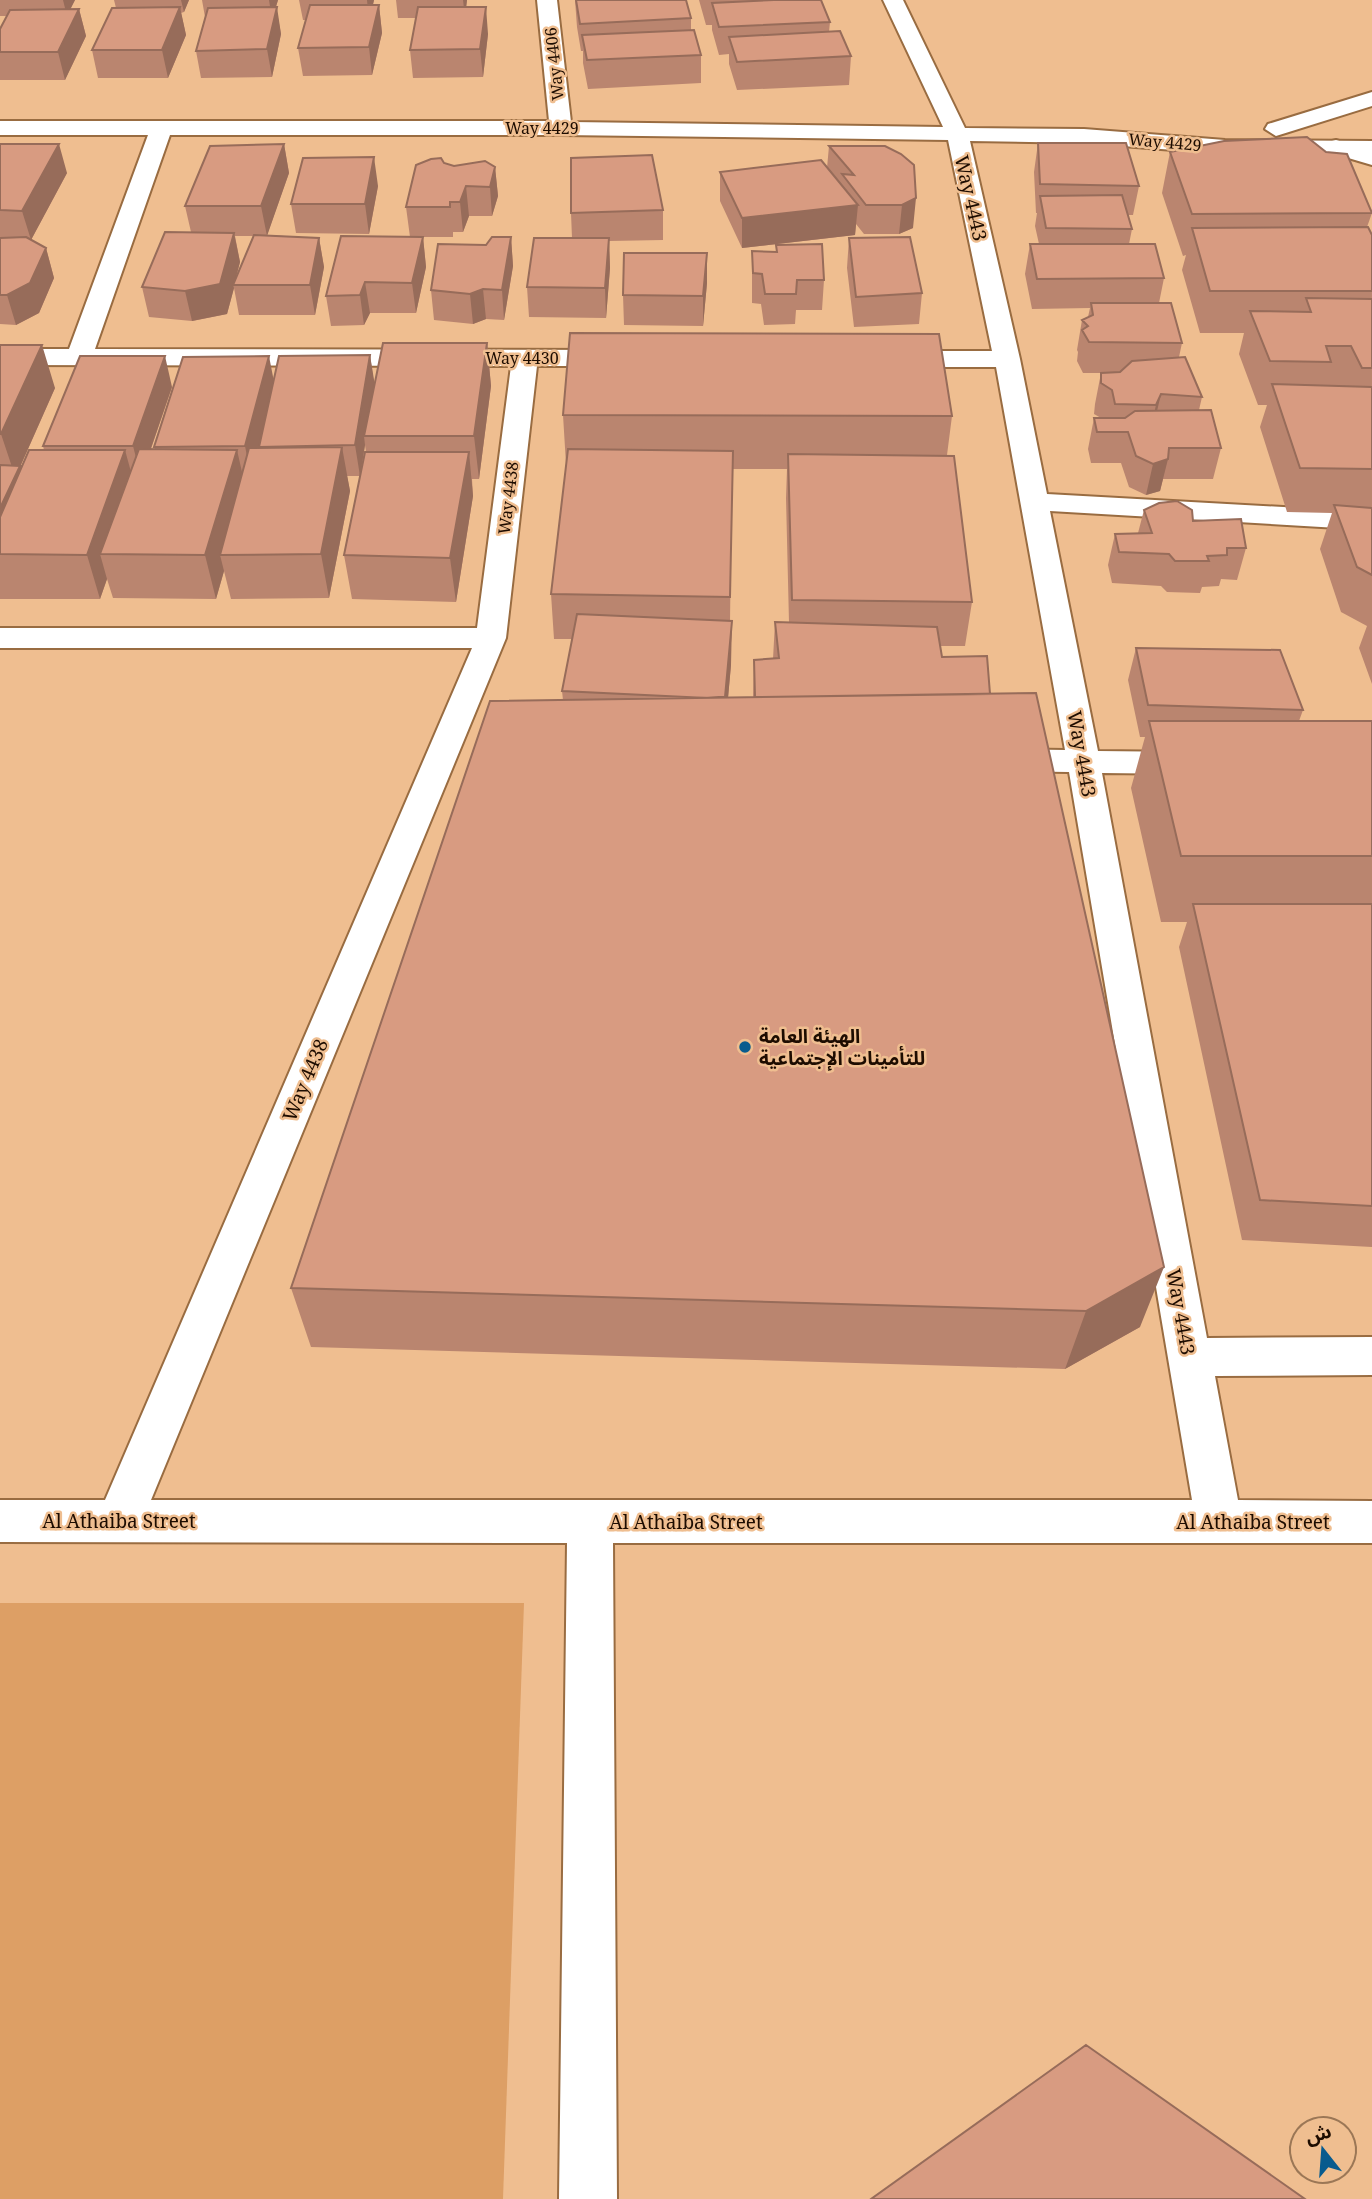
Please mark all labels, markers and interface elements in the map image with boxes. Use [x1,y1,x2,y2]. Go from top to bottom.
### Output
street label: Way 4406 [539,26,569,102]
street label: Way 4429 [505,117,579,139]
street label: Way 4429 [1128,128,1202,156]
street label: Way 4443 [949,153,993,243]
street label: Way 4430 [485,347,559,369]
street label: Way 4438 [493,460,523,536]
street label: Way 4443 [1062,709,1102,799]
place label: الهيئة العامة للتأمينات الإجتماعية [759,1023,925,1071]
street label: Way 4438 [276,1035,334,1125]
marker: الهيئة العامة للتأمينات الإجتماعية [737,1039,753,1055]
street label: Way 4443 [1161,1267,1201,1357]
street label: Al Athaiba Street [42,1508,196,1534]
street label: Al Athaiba Street [609,1509,763,1535]
street label: Al Athaiba Street [1176,1509,1330,1535]
north arrow [1288,2115,1358,2185]
text: ش [1302,2118,1334,2150]

